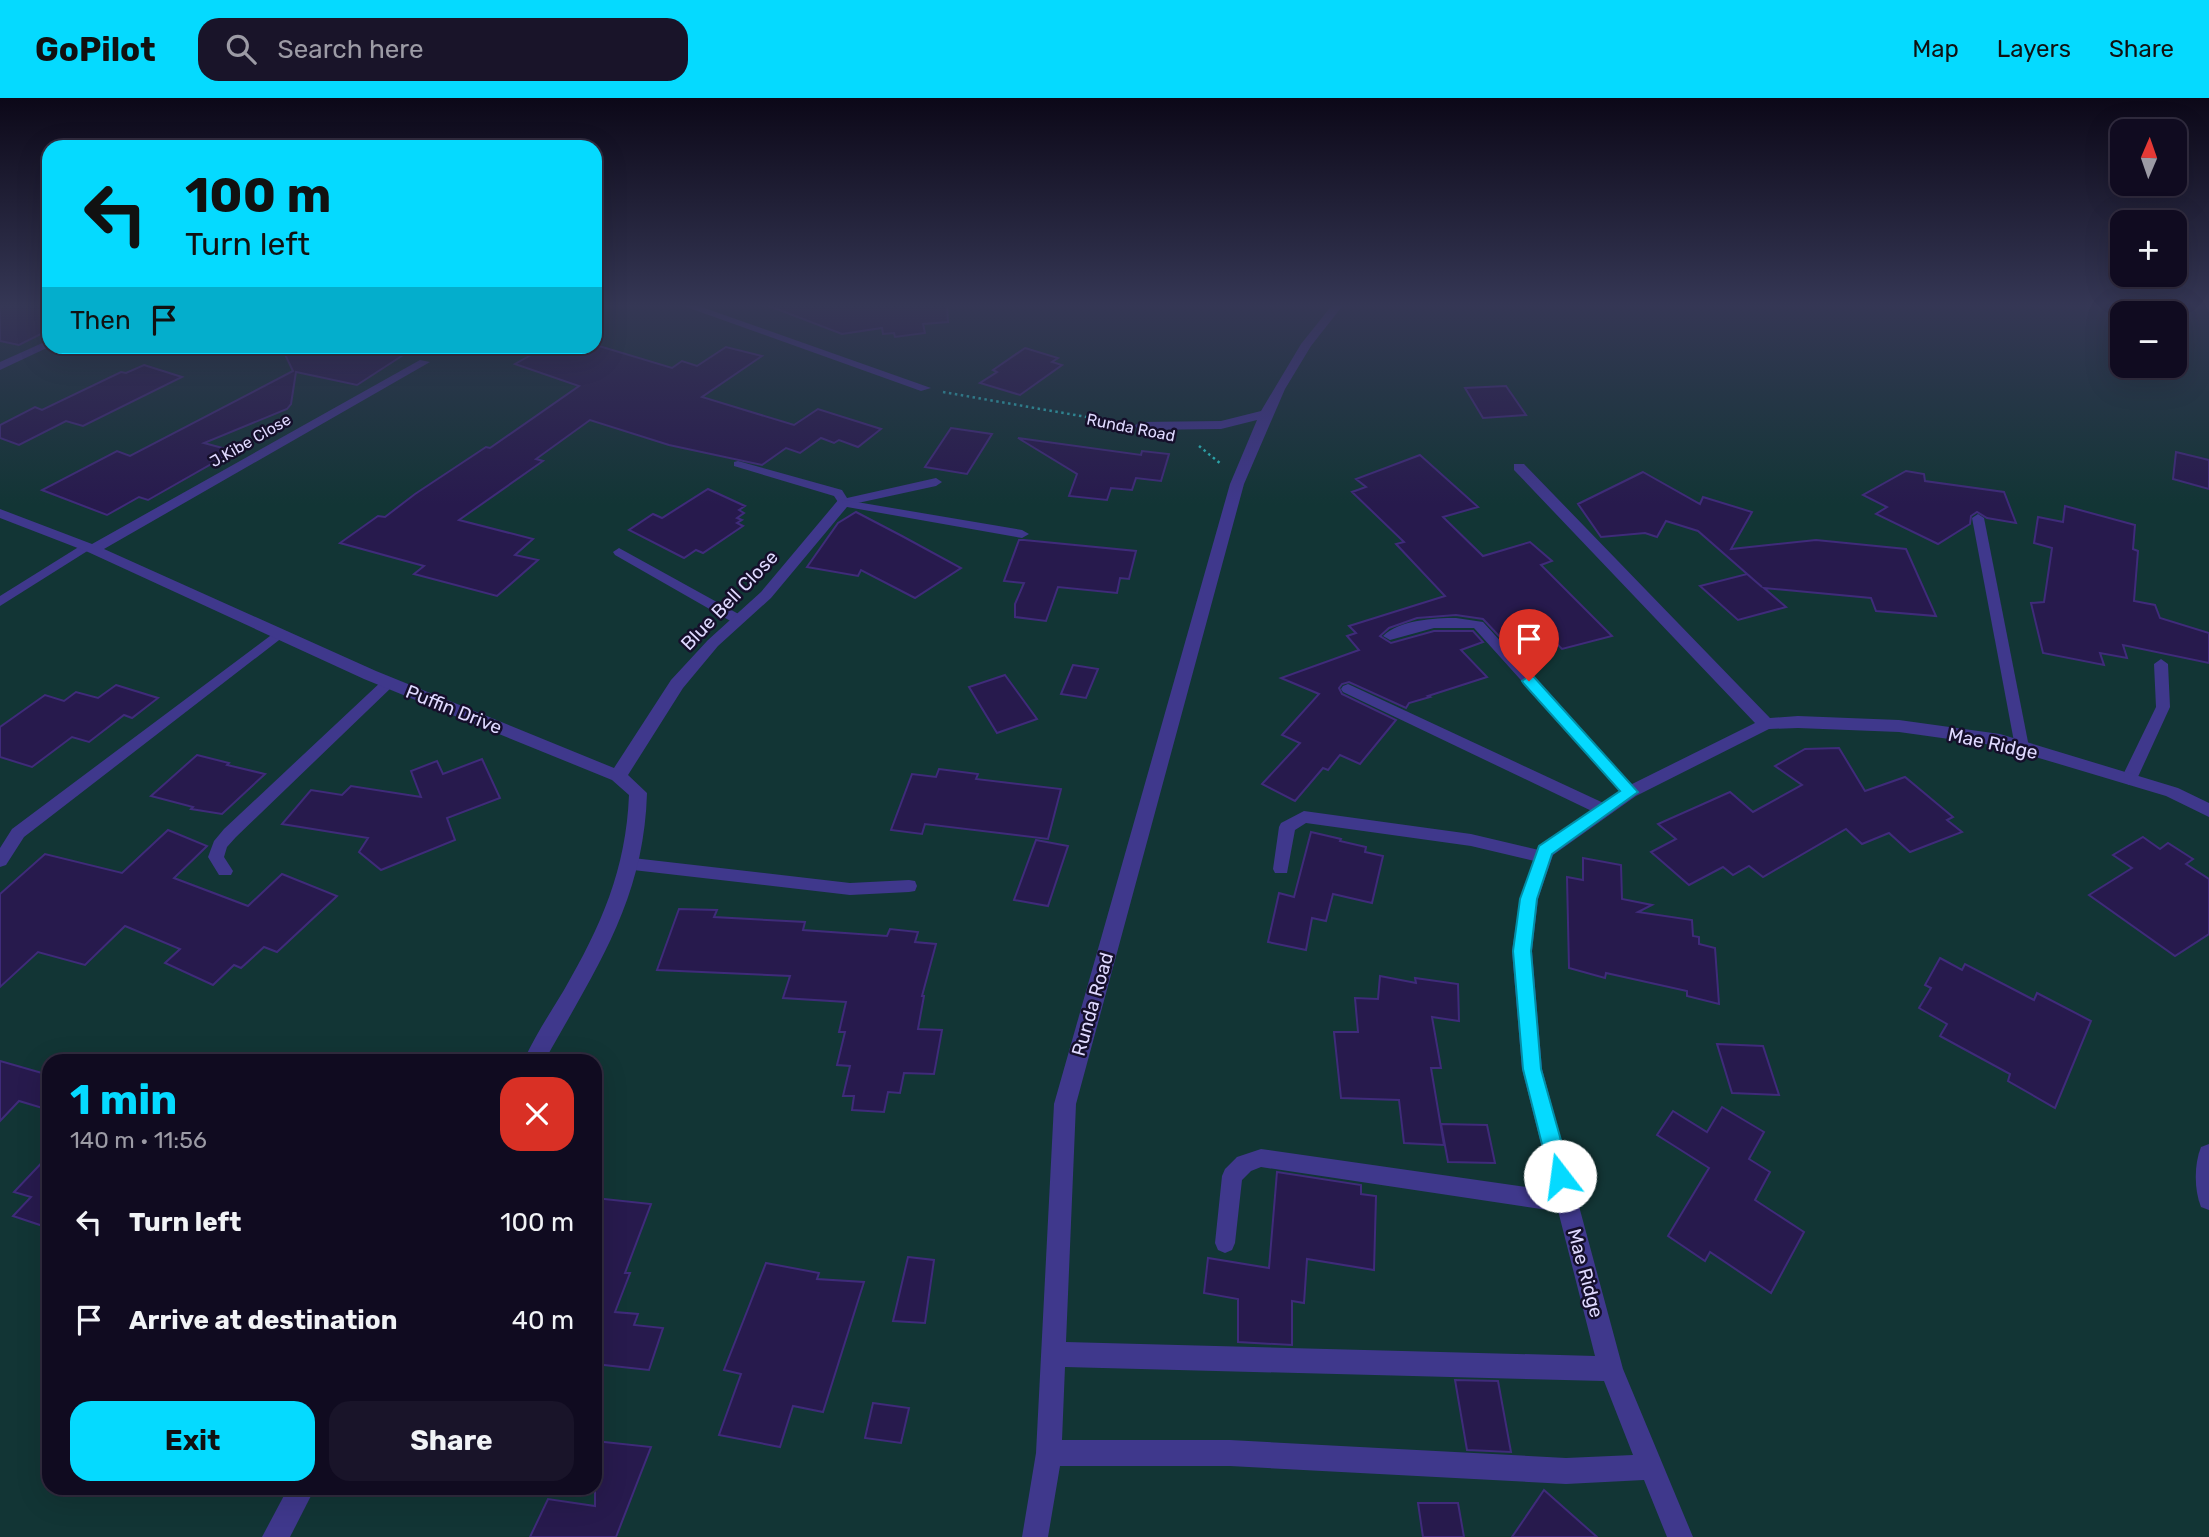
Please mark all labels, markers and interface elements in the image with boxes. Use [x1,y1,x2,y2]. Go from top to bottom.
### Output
search box [198,18,688,81]
text: GoPilot [35,30,156,69]
icon: search [222,30,260,68]
text: Search here [278,34,423,65]
text: Map [1912,35,1959,63]
text: Layers [1997,35,2071,63]
text: Share [2109,35,2174,63]
north arrow [2110,119,2188,196]
map controls [2110,119,2187,378]
text: 100 m [185,166,331,224]
icon: left [70,168,161,259]
button: + [2110,210,2187,287]
text: Turn left [185,225,310,263]
icon: arrive [145,301,183,339]
button: − [2110,301,2187,378]
text: Then [70,305,131,336]
street label: J.Kibe Close [206,410,294,471]
street label: Runda Road [1085,410,1177,445]
street label: Blue Bell Close [676,546,783,655]
pin [1499,609,1559,681]
icon: arrive [1510,620,1548,658]
street label: Puffin Drive [402,680,505,739]
street label: Mae Ridge [1946,723,2040,764]
street label: Runda Road [1067,950,1118,1059]
text: 1 min [70,1075,177,1125]
button: close [500,1077,574,1151]
text: 140 m · 11:56 [70,1126,207,1154]
position arrow [1523,1139,1597,1213]
icon: left [70,1203,108,1241]
text: Turn left [129,1207,241,1238]
text: 100 m [500,1207,574,1238]
street label: Mae Ridge [1563,1226,1608,1320]
icon: arrive [70,1301,108,1339]
text: Arrive at destination [129,1305,397,1336]
text: 40 m [512,1305,574,1336]
button: Exit [70,1401,315,1481]
button: Share [329,1401,574,1481]

